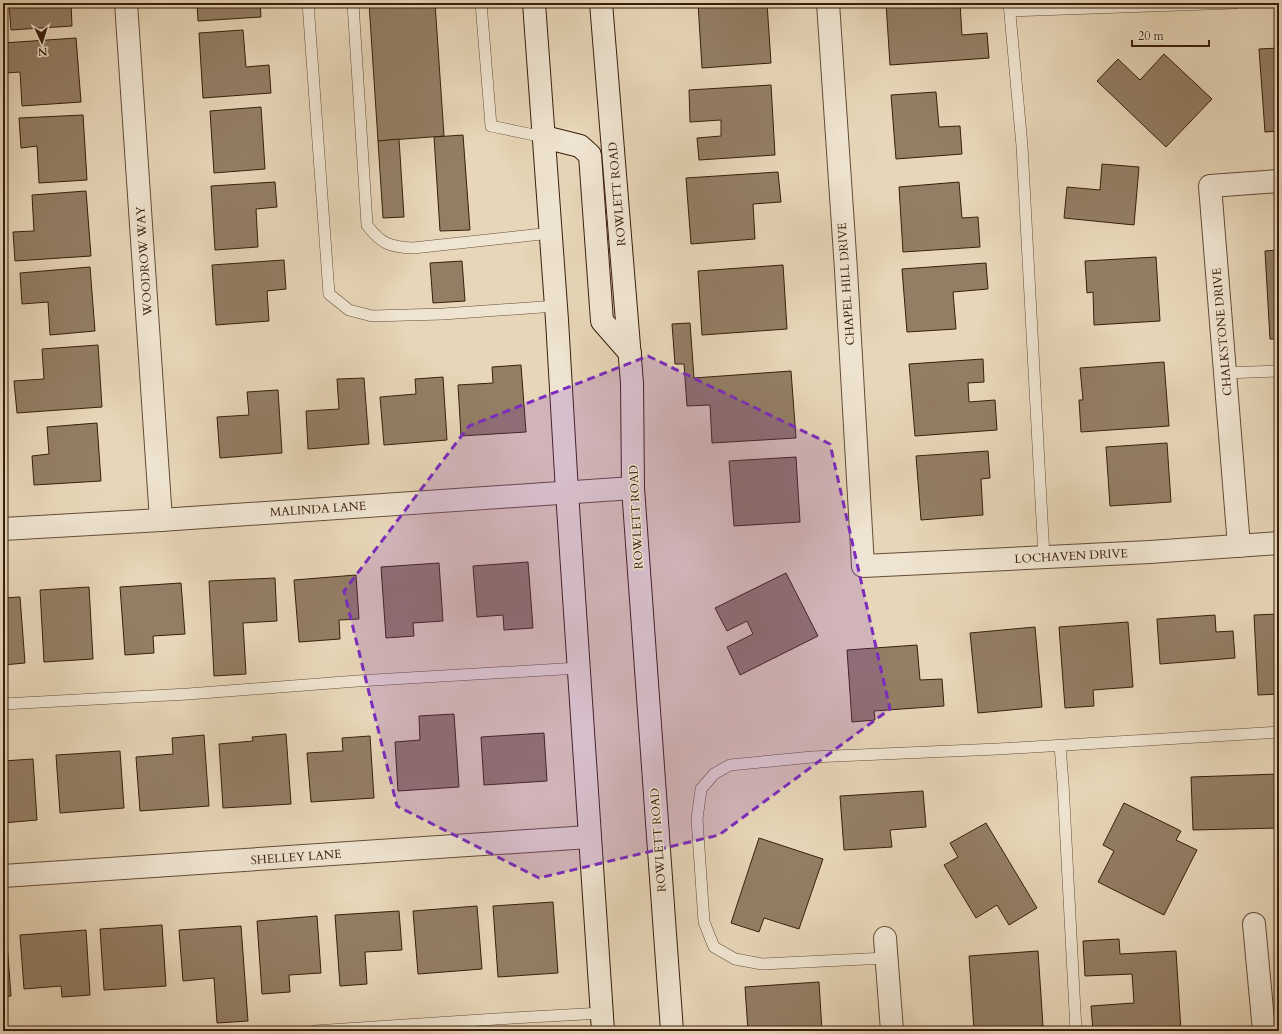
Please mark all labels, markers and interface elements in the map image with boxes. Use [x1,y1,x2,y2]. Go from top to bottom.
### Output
north arrow [22,22,62,62]
scale bar [1132,22,1209,48]
text: 20 m [1138,28,1165,44]
text: N [37,44,48,59]
street label: ROWLETT ROAD [604,141,630,247]
street label: WOODROW WAY [132,206,156,317]
street label: CHAPEL HILL DRIVE [834,222,858,346]
street label: CHALKSTONE DRIVE [1208,267,1236,397]
street label: ROWLETT ROAD [625,464,647,570]
street label: MALINDA LANE [269,498,367,520]
street label: LOCHAVEN DRIVE [1014,545,1128,567]
street label: ROWLETT ROAD [646,787,670,893]
street label: SHELLEY LANE [250,846,342,868]

